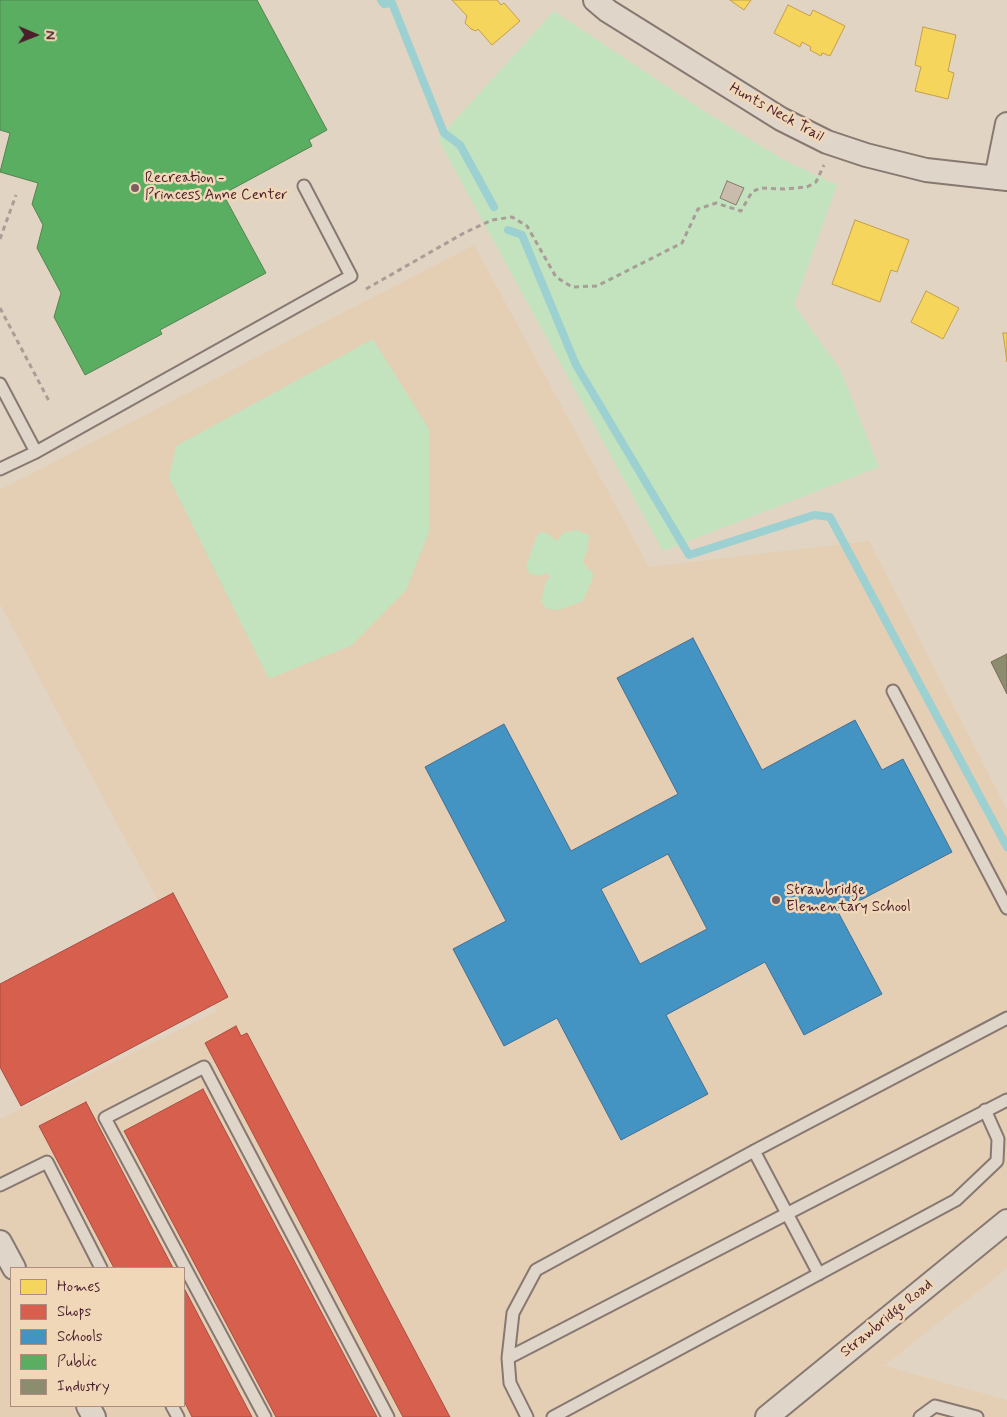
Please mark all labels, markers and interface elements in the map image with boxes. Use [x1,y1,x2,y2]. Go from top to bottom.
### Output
north arrow [10,10,60,60]
text: N [41,30,59,40]
street label: Hunts Neck Trail [726,80,826,146]
place label: Recreation - Princess Anne Center [145,170,288,205]
marker: Recreation - Princess Anne Center [129,182,141,194]
place label: Strawbridge Elementary School [786,882,911,917]
marker: Strawbridge Elementary School [770,894,782,906]
legend [10,1267,185,1407]
street label: Strawbridge Road [837,1276,937,1362]
text: Homes [57,1277,100,1297]
text: Shops [57,1302,91,1322]
text: Schools [57,1327,103,1347]
text: Public [57,1352,97,1372]
text: Industry [57,1377,110,1397]

